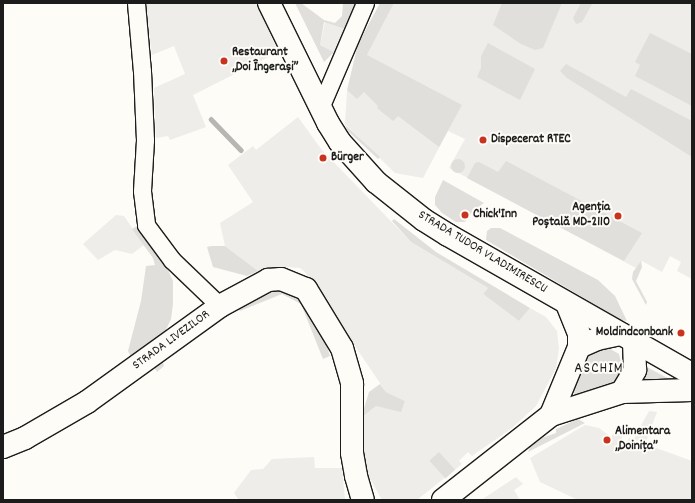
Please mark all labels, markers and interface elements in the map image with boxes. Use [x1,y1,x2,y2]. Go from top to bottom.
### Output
place label: Restaurant „Doi Îngerași” [232,46,298,77]
marker: Restaurant „Doi Îngerași” [219,56,229,66]
place label: Dispecerat RTEC [491,132,571,148]
marker: Dispecerat RTEC [478,135,488,145]
place label: Bürger [331,150,364,166]
marker: Bürger [318,153,328,163]
place label: Agenția Poștală MD-2110 [532,201,610,232]
place label: Chick'Inn [473,207,517,223]
street label: STRADA TUDOR VLADIMIRESCU [415,208,549,298]
marker: Chick'Inn [460,210,470,220]
marker: Agenția Poștală MD-2110 [613,211,623,221]
street label: STRADA LIVEZILOR [130,308,214,374]
place label: Moldindconbank [596,325,673,341]
marker: Moldindconbank [676,328,686,338]
district label: ASCHIM [574,361,624,379]
place label: Alimentara „Doinița” [615,425,670,456]
marker: Alimentara „Doinița” [602,435,612,445]

